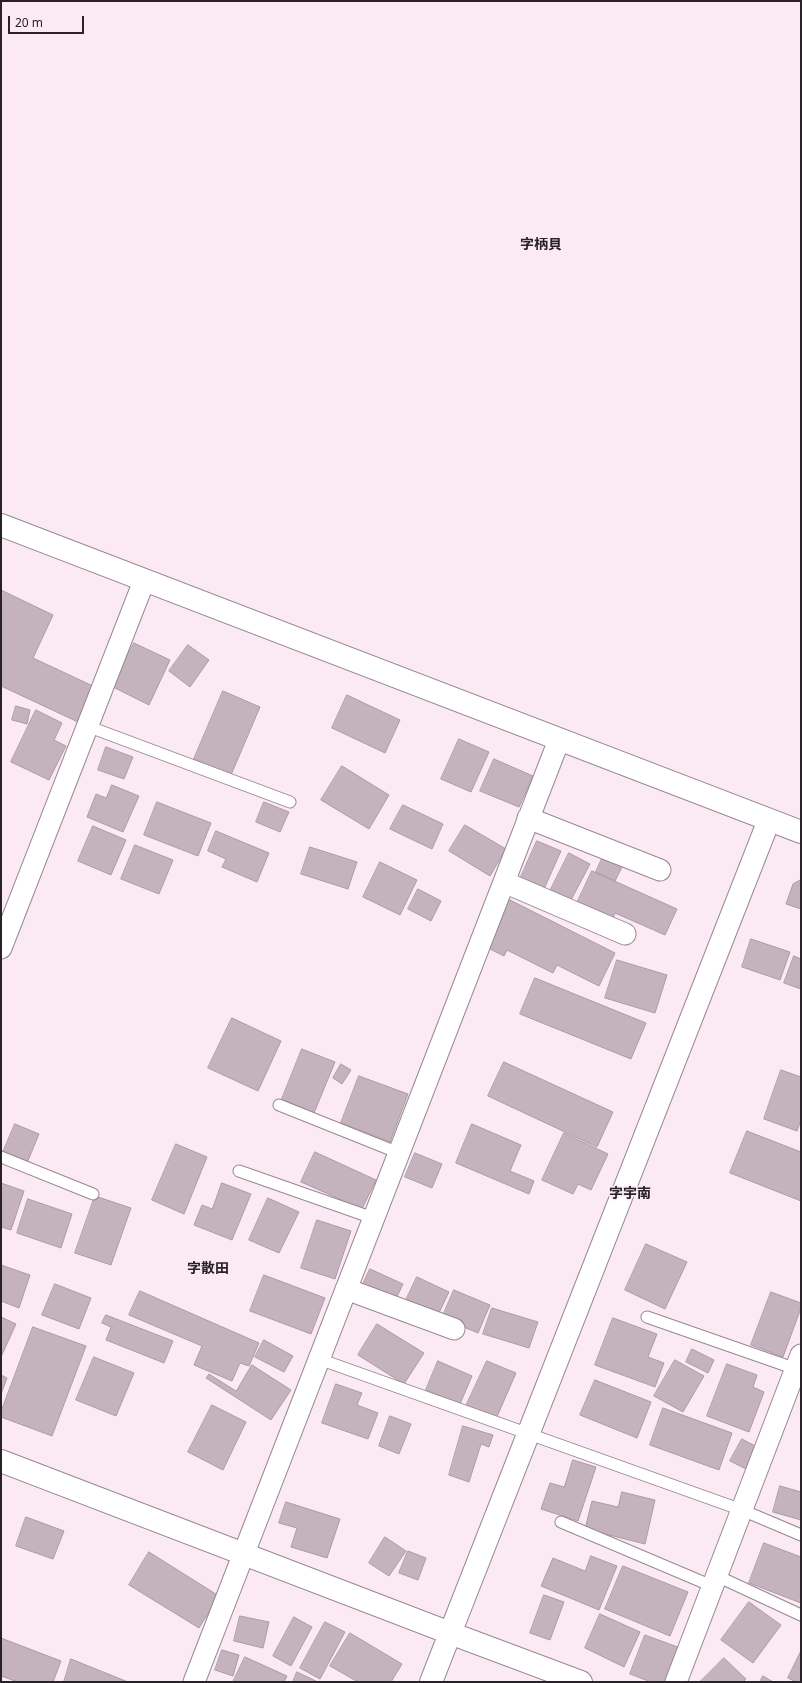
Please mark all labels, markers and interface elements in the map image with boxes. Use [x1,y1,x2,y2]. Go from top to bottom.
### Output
scale bar [10,8,86,34]
text: 20 m [15,14,43,31]
district label: 字柄貝 [520,237,562,253]
district label: 字宇南 [609,1186,651,1202]
district label: 字散田 [187,1261,229,1277]

